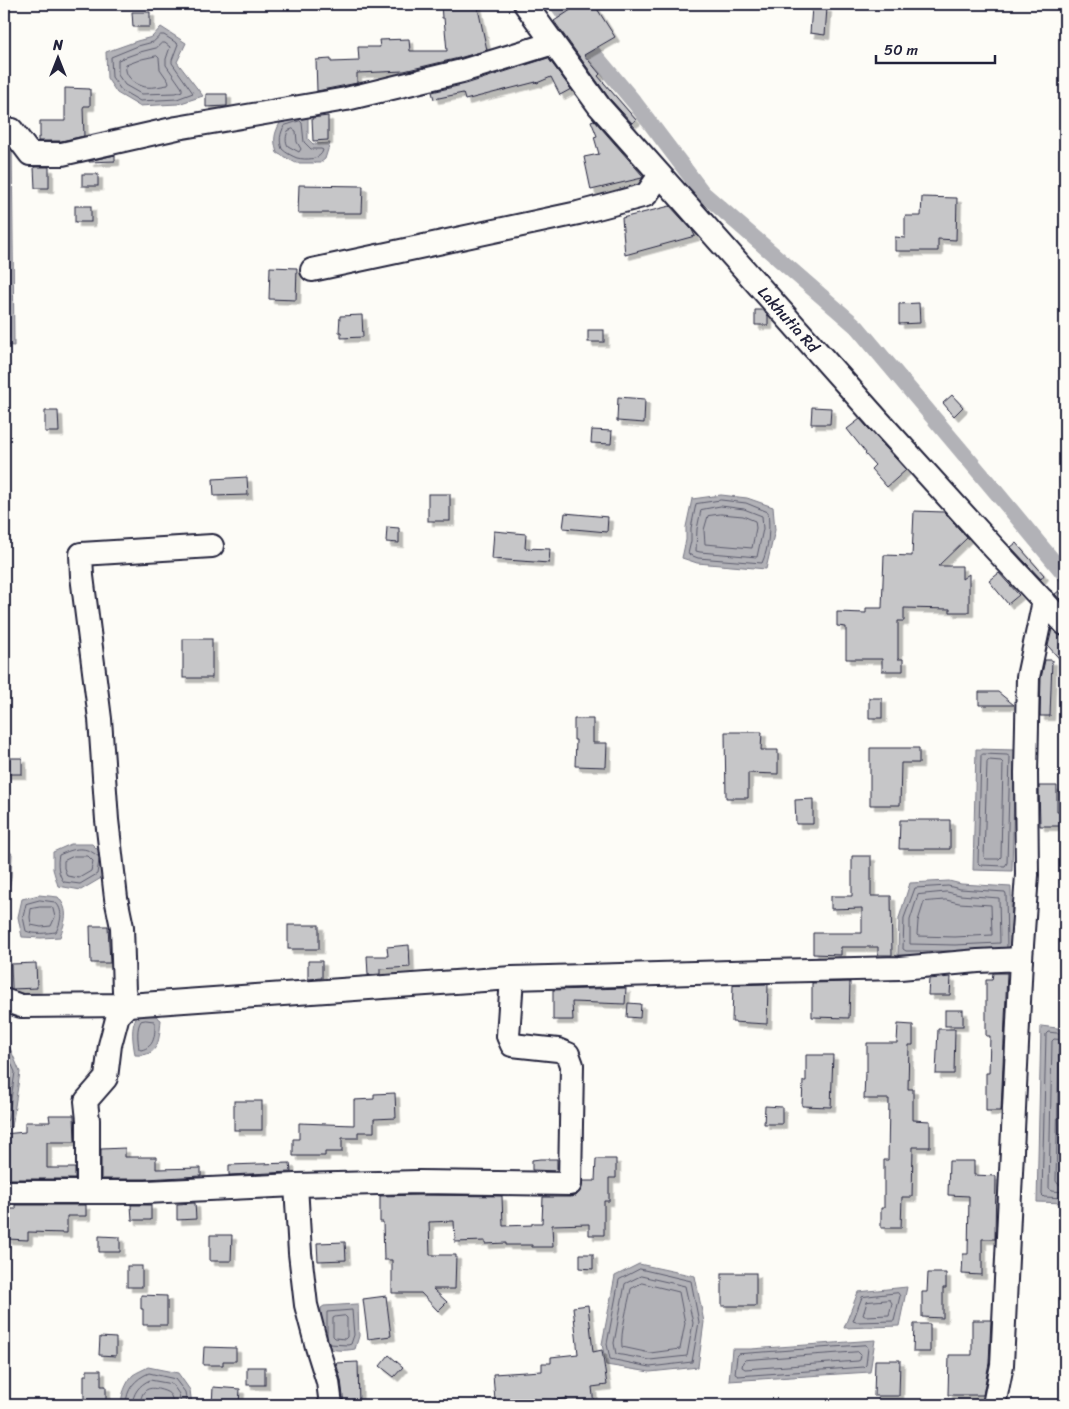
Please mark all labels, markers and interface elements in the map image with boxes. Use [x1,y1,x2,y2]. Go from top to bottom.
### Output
north arrow [32,32,82,82]
scale bar [876,32,995,64]
text: N [52,33,63,58]
text: 50 m [884,37,919,63]
street label: Lakhutia Rd [750,279,828,361]

